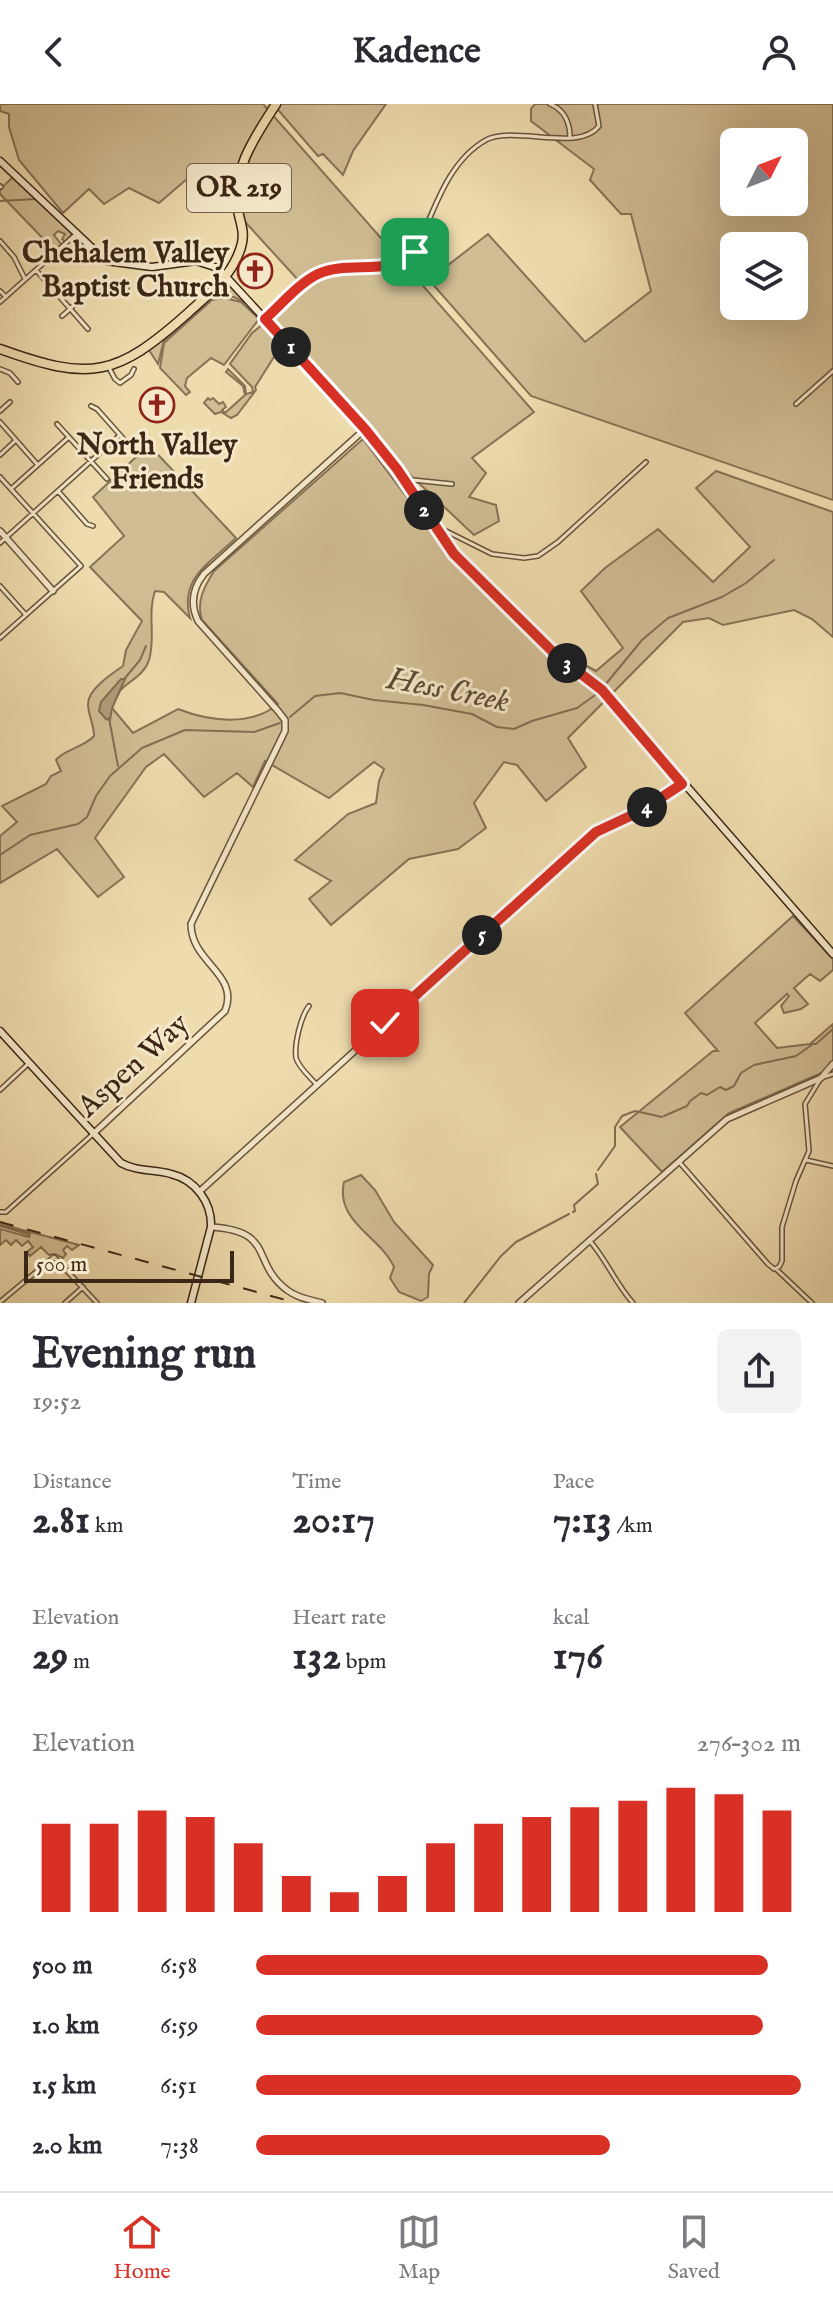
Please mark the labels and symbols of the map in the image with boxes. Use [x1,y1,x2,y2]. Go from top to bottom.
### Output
north arrow [720,128,808,216]
road number: OR 219 [187,164,291,212]
pin [381,218,449,286]
place label: Chehalem Valley Baptist Church [22,235,230,307]
church icon: Chehalem Valley Baptist Church [236,252,274,290]
pin: 1 [271,327,311,367]
church icon: North Valley Friends [138,386,176,424]
place label: North Valley Friends [76,427,238,499]
pin: 2 [404,490,444,530]
pin: 3 [547,643,587,683]
water label: Hess Creek [383,659,513,723]
pin: 4 [627,787,667,827]
pin: 5 [462,915,502,955]
pin [351,989,419,1057]
street label: Aspen Way [69,1006,198,1127]
scale bar [24,1247,234,1283]

